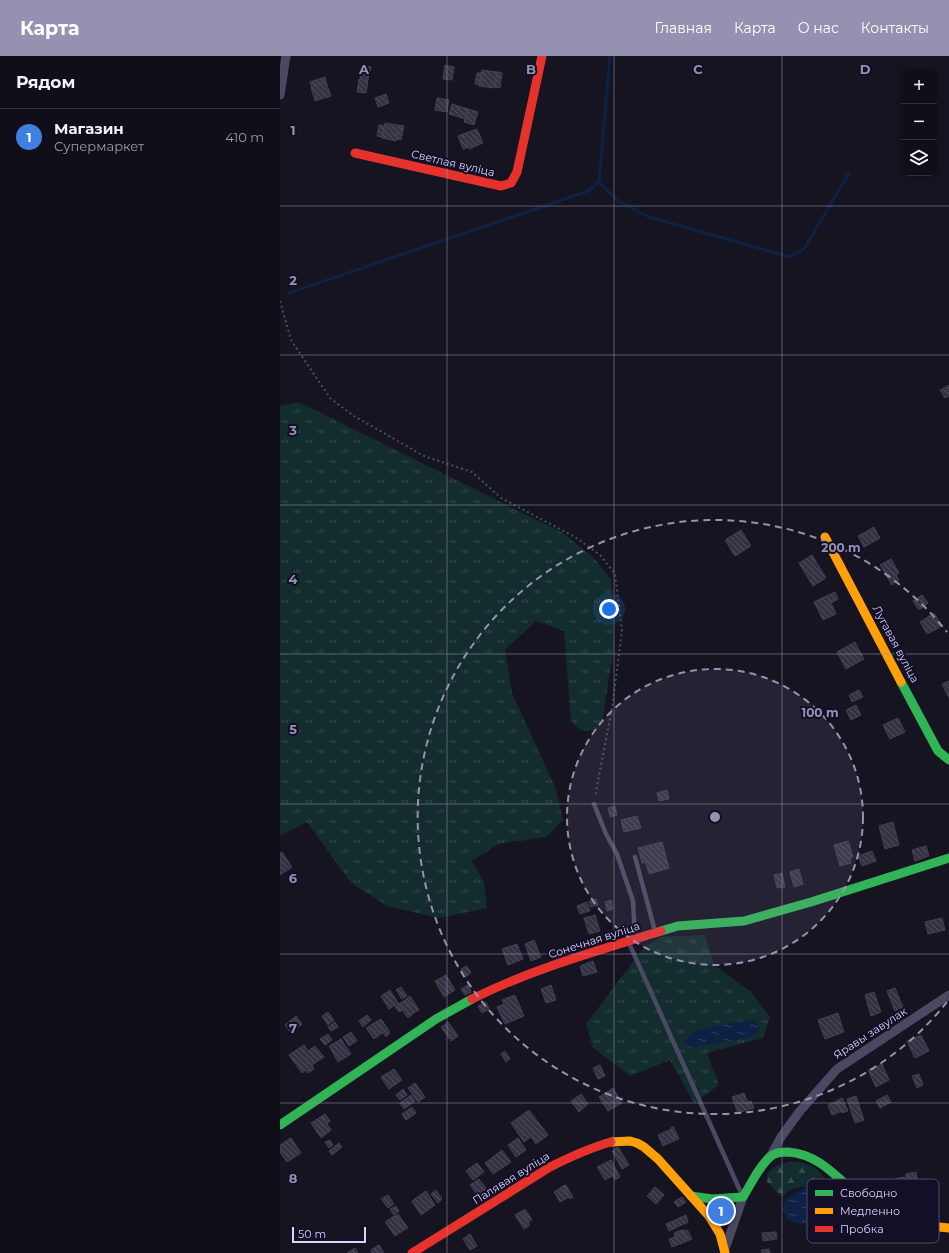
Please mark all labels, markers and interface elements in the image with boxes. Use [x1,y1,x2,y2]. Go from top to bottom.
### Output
text: Карта [20,17,80,40]
text: Главная [654,19,712,37]
text: Карта [734,19,776,37]
text: О нас [798,19,839,37]
text: Контакты [861,19,929,37]
text: A [358,61,370,77]
text: B [526,61,536,77]
text: C [693,61,703,77]
text: D [860,61,871,77]
map controls [901,68,937,176]
button: + [901,68,937,104]
text: Рядом [16,72,75,92]
button: − [901,104,937,140]
text: Магазин [54,119,124,138]
text: 1 [290,122,296,138]
text: 1 [26,129,32,145]
text: 410 m [225,129,264,145]
text: Супермаркет [54,138,144,154]
button: layers [901,140,937,176]
street label: Светлая вуліца [410,147,496,179]
text: 2 [289,272,297,288]
text: 3 [288,422,297,438]
text: 200 m [821,540,861,555]
text: 4 [289,571,298,587]
your location [599,599,619,619]
street label: Лугавая вуліца [870,603,922,685]
text: 100 m [802,705,838,720]
text: 5 [289,721,297,737]
centre of rings [708,810,722,824]
text: 6 [289,870,298,886]
street label: Сонечная вуліца [547,919,641,961]
street label: Яравы завулак [831,1004,910,1062]
text: 7 [289,1020,297,1036]
street label: Палявая вуліца [470,1149,552,1207]
text: 8 [289,1170,298,1186]
legend [807,1179,939,1243]
text: Свободно [840,1186,897,1200]
pin: 1 [708,1196,734,1226]
text: Медленно [840,1204,900,1218]
text: Пробка [840,1222,884,1236]
scale bar [292,1225,366,1244]
text: 50 m [298,1227,326,1241]

